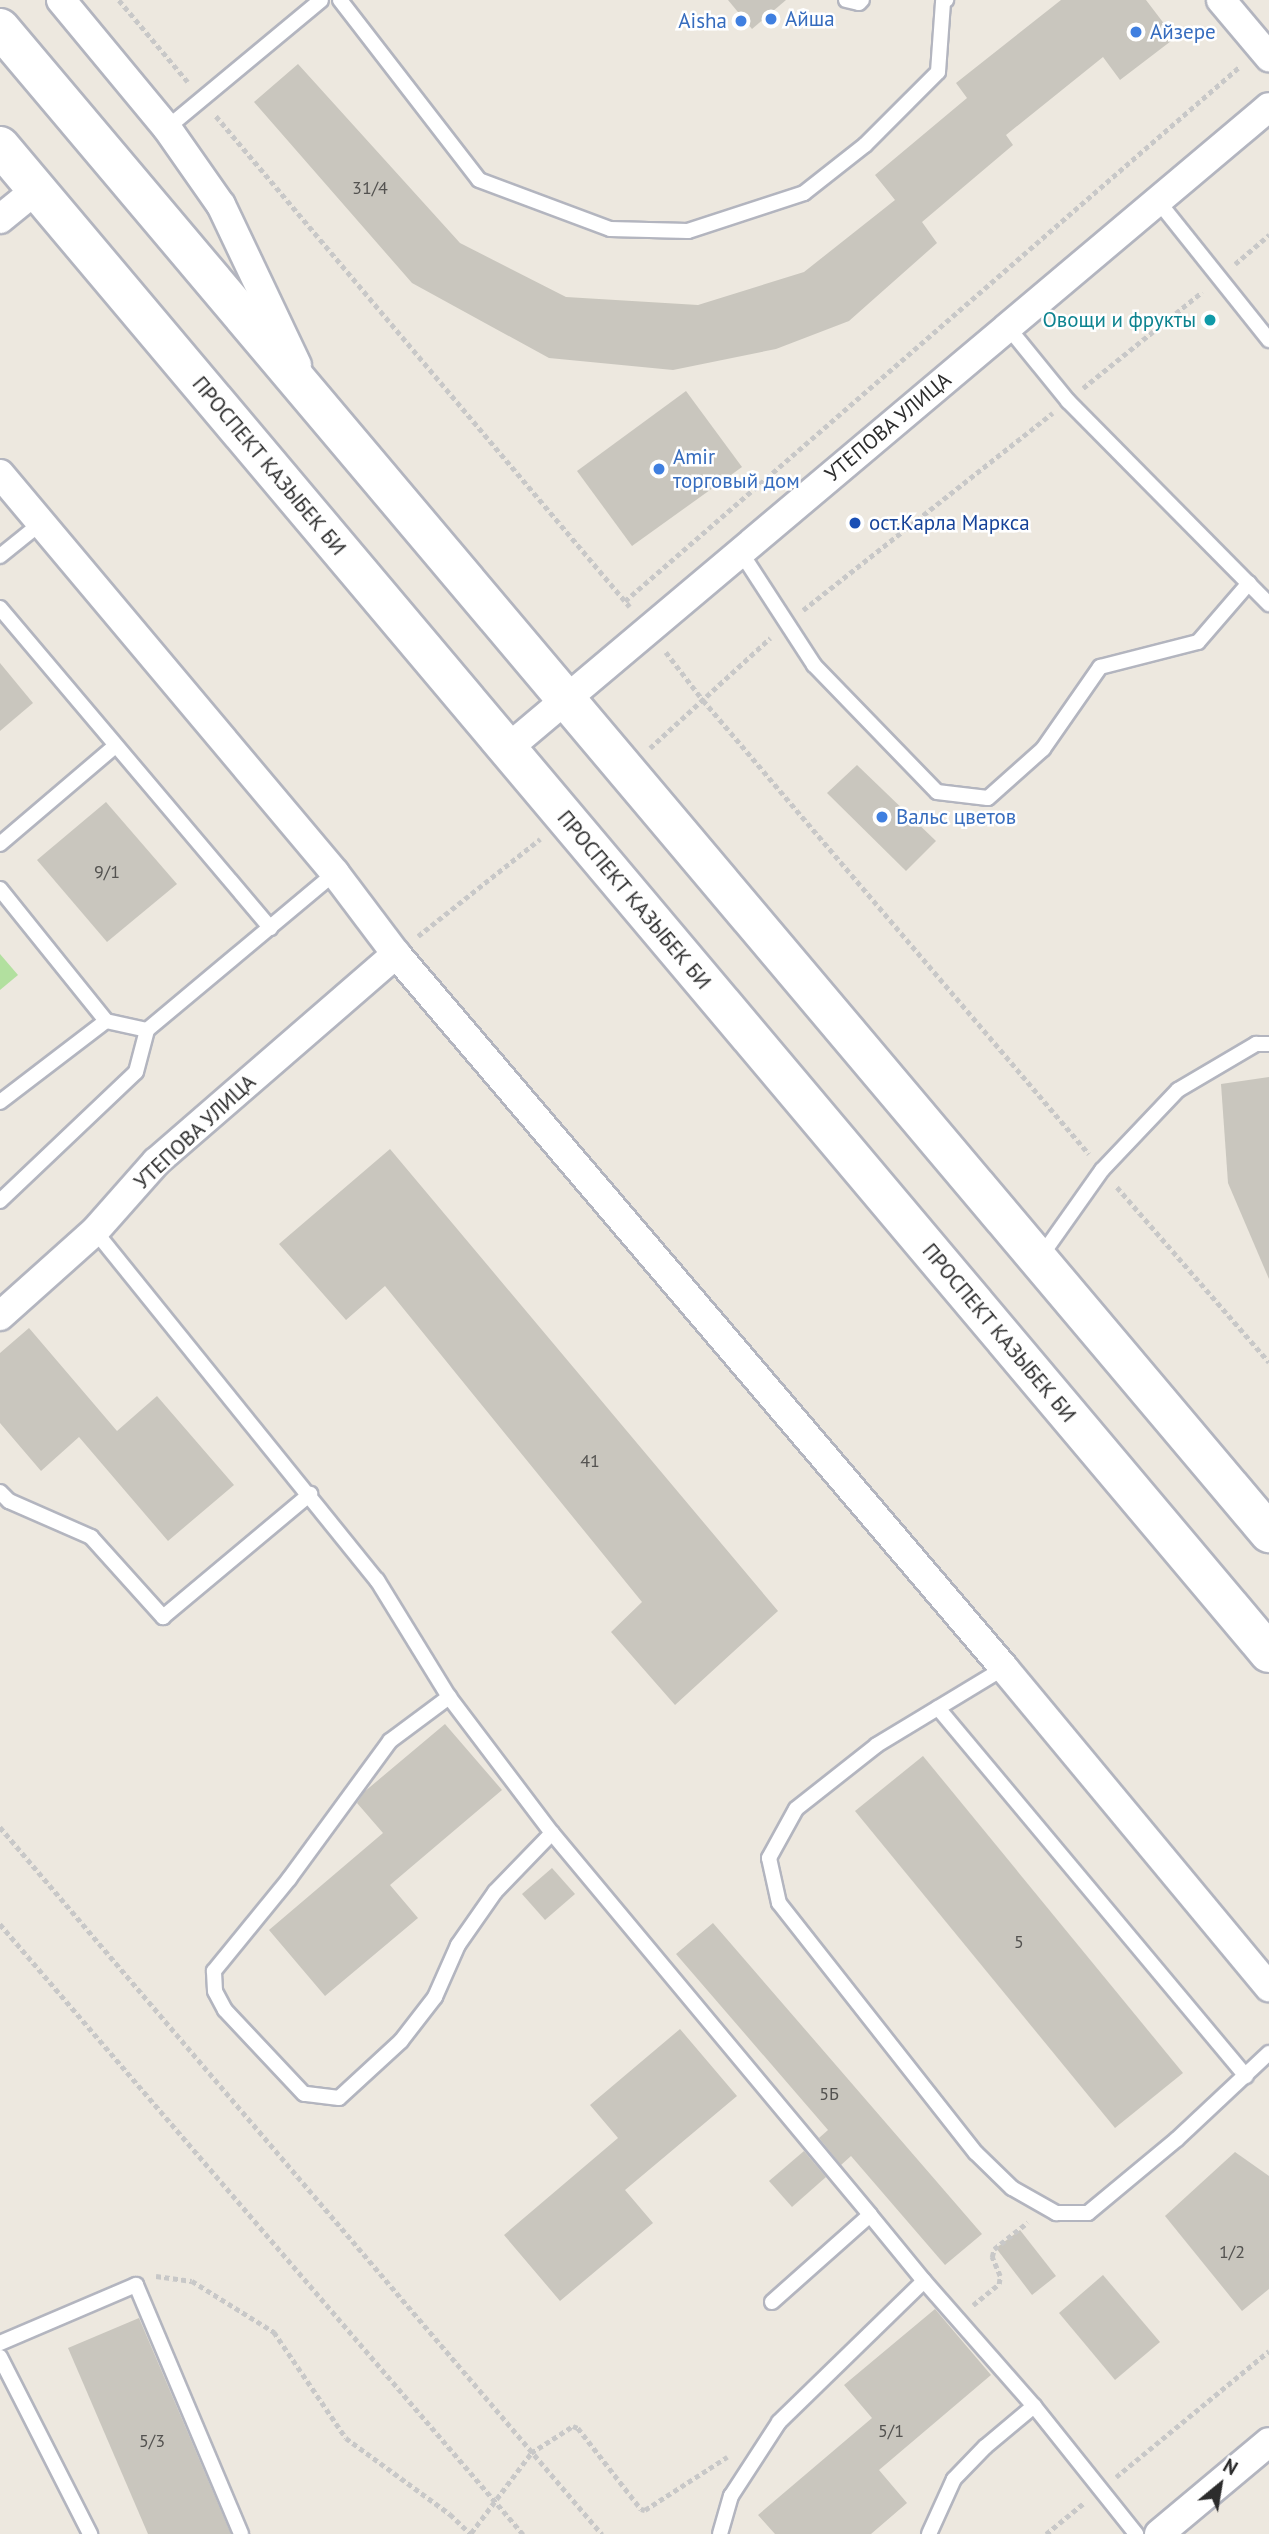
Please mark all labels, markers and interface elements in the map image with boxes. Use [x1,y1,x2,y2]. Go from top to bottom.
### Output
place label: Айша [785,6,835,32]
place label: Aisha [678,8,727,34]
marker: Айша [763,11,779,27]
marker: Aisha [733,13,749,29]
place label: Айзере [1150,19,1216,45]
marker: Айзере [1128,24,1144,40]
house number: 31/4 [352,177,388,199]
place label: Овощи и фрукты [1043,307,1196,333]
marker: Овощи и фрукты [1202,312,1218,328]
street label: УТЕПОВА УЛИЦА [819,367,957,487]
street label: ПРОСПЕКТ КАЗЫБЕК БИ [187,371,351,561]
place label: Amir торговый дом [673,444,800,494]
marker: Amir торговый дом [651,461,667,477]
place label: ост.Карла Маркса [869,510,1030,536]
marker: ост.Карла Маркса [847,515,863,531]
place label: Вальс цветов [896,804,1016,830]
street label: ПРОСПЕКТ КАЗЫБЕК БИ [552,805,716,995]
marker: Вальс цветов [874,809,890,825]
house number: 9/1 [94,861,120,883]
street label: УТЕПОВА УЛИЦА [129,1069,261,1195]
street label: ПРОСПЕКТ КАЗЫБЕК БИ [917,1238,1081,1428]
house number: 41 [580,1450,600,1472]
house number: 5 [1014,1931,1024,1953]
house number: 5Б [819,2083,839,2105]
house number: 1/2 [1219,2241,1245,2263]
house number: 5/1 [878,2420,904,2442]
house number: 5/3 [139,2430,165,2452]
north arrow [1185,2450,1255,2520]
text: N [1219,2453,1242,2480]

